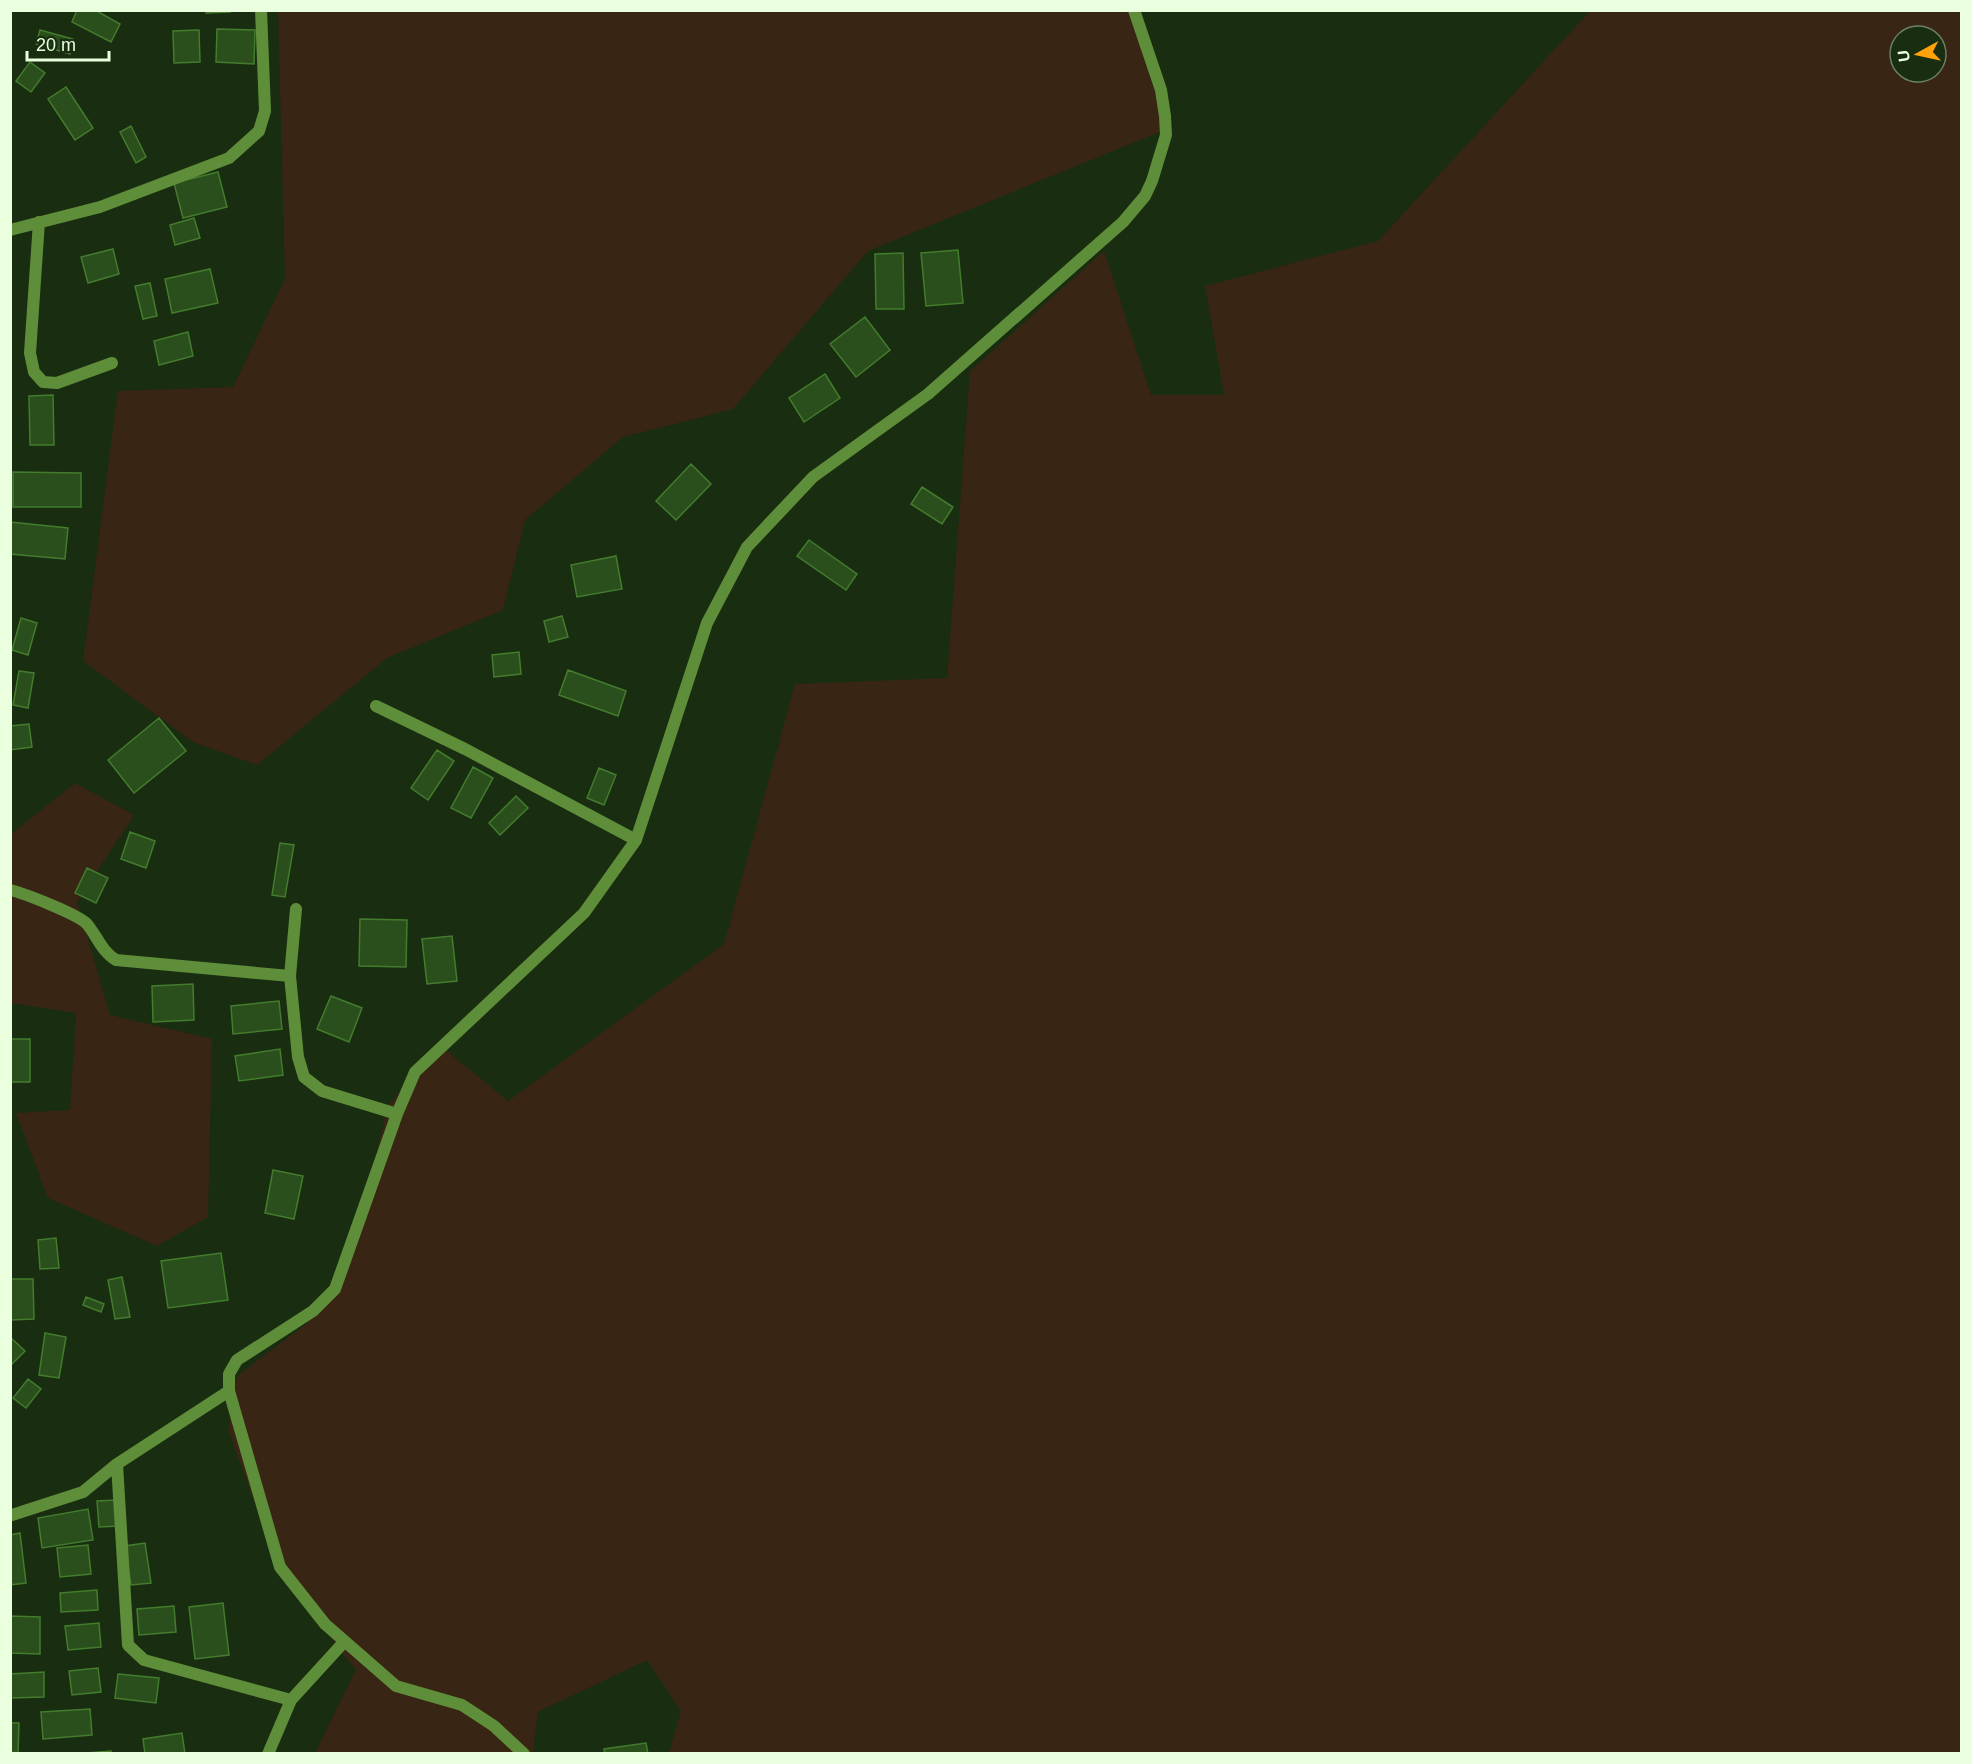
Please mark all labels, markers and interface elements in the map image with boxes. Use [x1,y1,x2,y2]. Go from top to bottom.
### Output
scale bar [27,24,110,62]
north arrow [1888,24,1948,84]
text: 20 m [36,35,76,55]
text: U [1894,49,1913,63]

